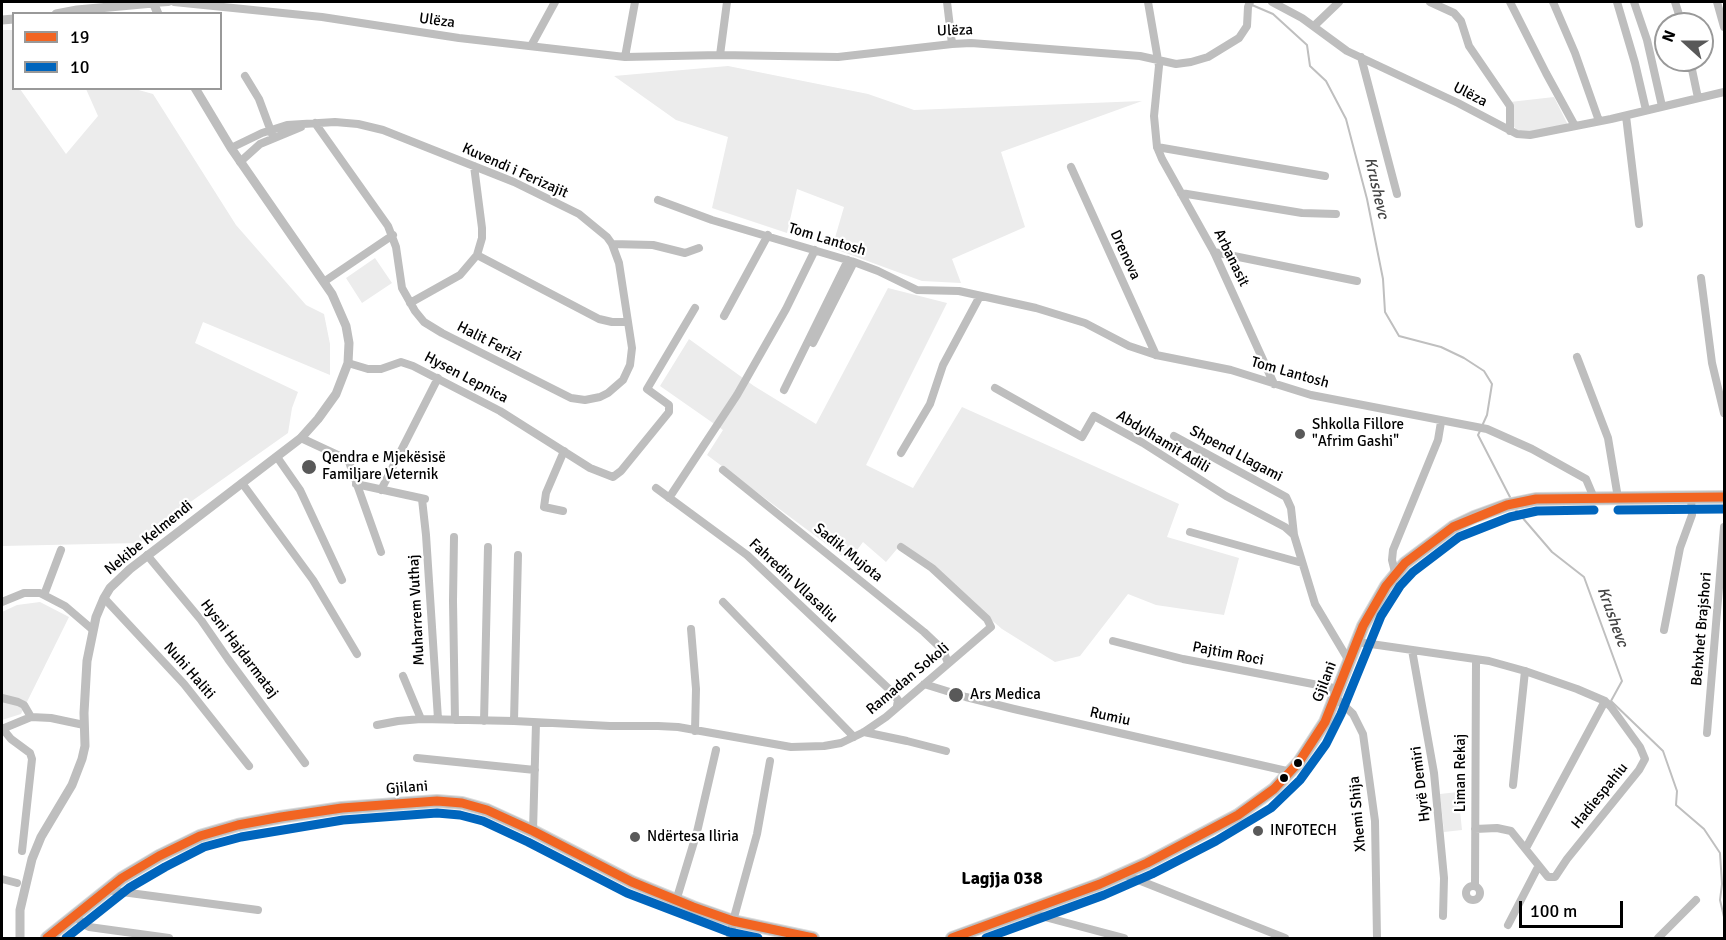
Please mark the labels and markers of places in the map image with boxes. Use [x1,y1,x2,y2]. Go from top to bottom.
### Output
place label: Shkolla Fillore "Afrim Gashi" [1312,416,1404,451]
marker: Shkolla Fillore "Afrim Gashi" [1293,427,1307,441]
place label: Qendra e Mjekësisë Familjare Veternik [322,449,446,484]
marker: Qendra e Mjekësisë Familjare Veternik [300,458,318,476]
marker: Ars Medica [947,686,965,704]
place label: Ars Medica [970,686,1041,704]
unlabelled marker [1292,757,1304,769]
unlabelled marker [1278,772,1290,784]
place label: INFOTECH [1270,822,1337,840]
marker: INFOTECH [1251,824,1265,838]
place label: Ndërtesa Iliria [647,828,739,846]
marker: Ndërtesa Iliria [628,830,642,844]

